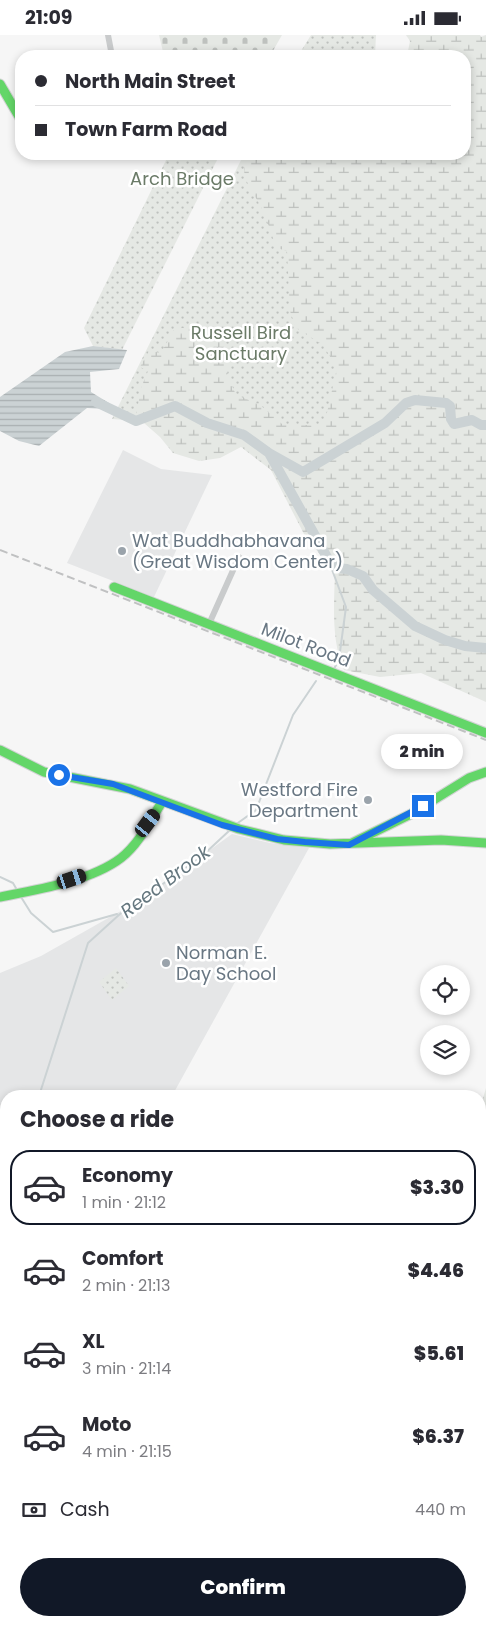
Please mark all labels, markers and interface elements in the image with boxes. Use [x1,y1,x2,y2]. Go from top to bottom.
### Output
text: 21:09 [25,4,72,31]
text: North Main Street [65,68,236,95]
text: Town Farm Road [65,116,228,143]
park label: Arch Bridge [130,166,234,191]
park label: Russell Bird Sanctuary [191,320,291,366]
place label: Wat Buddhabhavana (Great Wisdom Center) [132,528,343,574]
marker: Wat Buddhabhavana (Great Wisdom Center) [116,545,128,557]
street label: Milot Road [258,616,355,673]
callout: 2 min [382,733,464,769]
text: 2 min [399,740,445,763]
route start [48,764,70,786]
place label: Westford Fire Department [241,777,358,823]
marker: Westford Fire Department [362,794,374,806]
route end [412,795,434,817]
car [132,807,163,839]
water label: Reed Brook [115,838,217,924]
car [55,867,88,891]
place label: Norman E. Day School [176,940,276,986]
marker: Norman E. Day School [160,957,172,969]
map controls [420,965,470,1075]
button: locate [420,965,470,1015]
button: layers [420,1025,470,1075]
text: Choose a ride [20,1104,174,1135]
text: Economy [82,1162,173,1189]
icon: car [22,1165,67,1210]
text: $3.30 [410,1174,464,1201]
text: 1 min · 21:12 [82,1191,166,1214]
text: Comfort [82,1245,164,1272]
icon: car [22,1248,67,1293]
text: $4.46 [407,1257,464,1284]
text: 2 min · 21:13 [82,1274,170,1297]
text: XL [82,1328,105,1355]
icon: car [22,1331,67,1376]
text: $5.61 [414,1340,464,1367]
text: 3 min · 21:14 [82,1357,171,1380]
text: Moto [82,1411,131,1438]
icon: car [22,1414,67,1459]
text: $6.37 [412,1423,464,1450]
text: 4 min · 21:15 [82,1440,172,1463]
icon: cash [20,1496,48,1524]
text: Cash [60,1496,110,1523]
text: 440 m [415,1498,466,1521]
button: Confirm [20,1558,466,1616]

